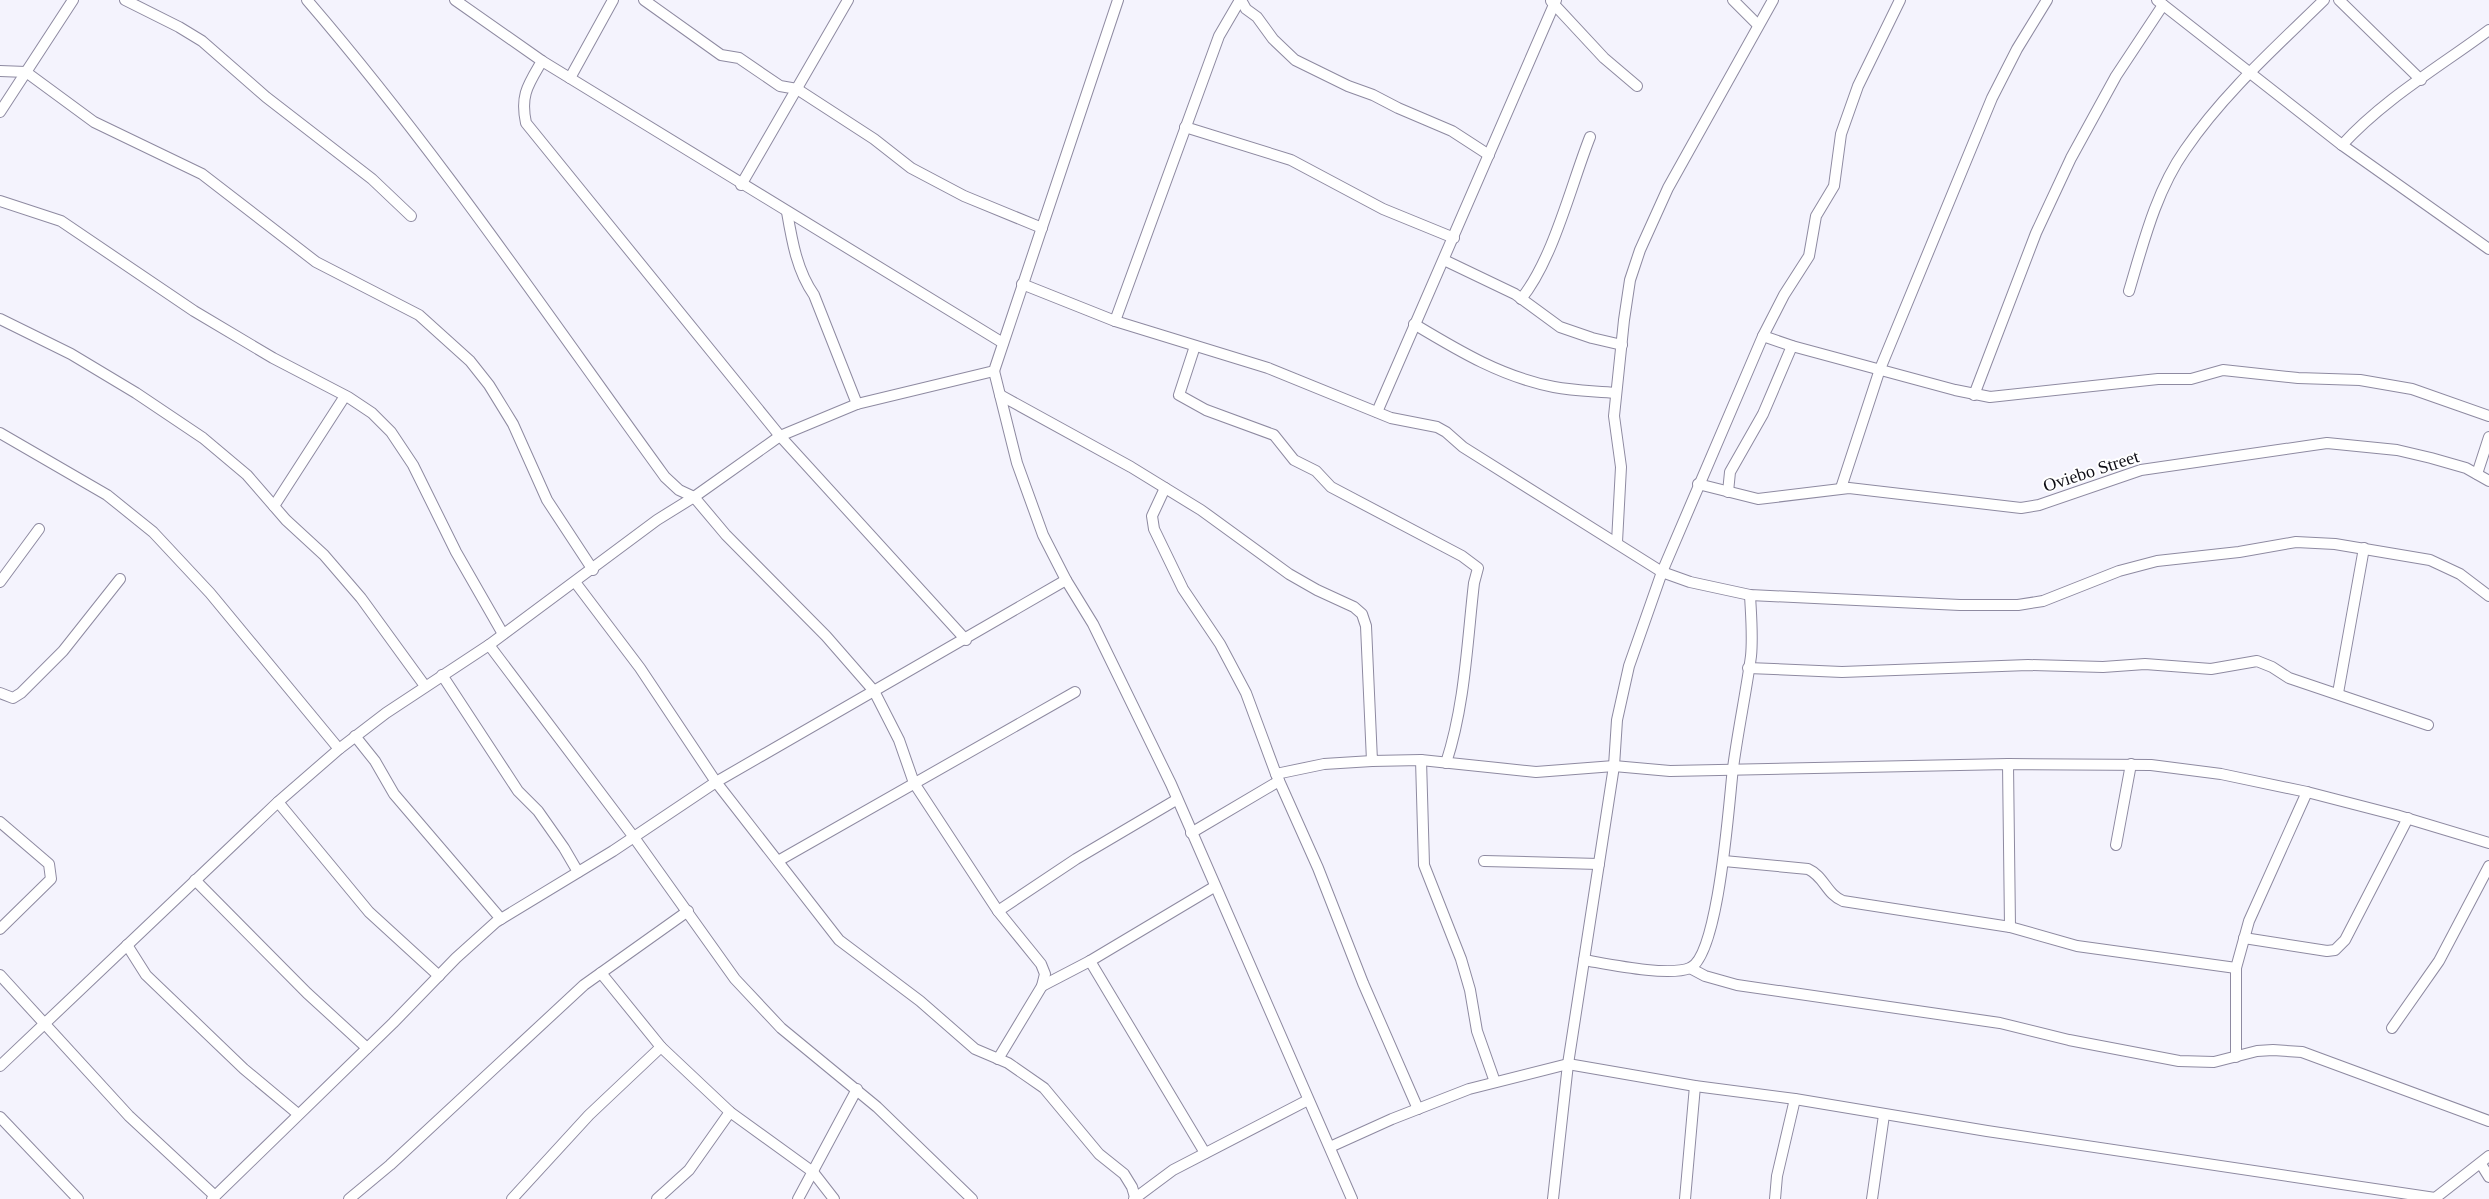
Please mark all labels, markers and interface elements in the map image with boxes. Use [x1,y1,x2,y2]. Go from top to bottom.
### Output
street label: Oviebo Street [2041,446,2141,496]

